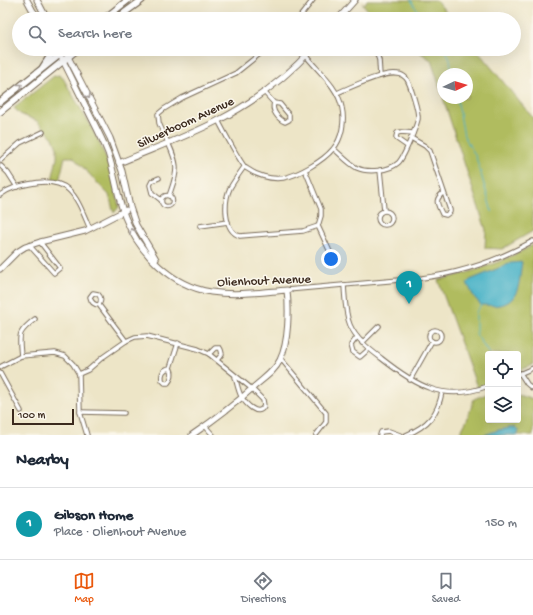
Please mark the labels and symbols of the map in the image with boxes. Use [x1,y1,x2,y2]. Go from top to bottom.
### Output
north arrow [437,68,473,104]
one-way arrow [16,84,23,91]
one-way arrow [84,92,91,99]
street label: Silwerboom Avenue [135,94,237,152]
one-way arrow [130,228,137,235]
your location [321,249,341,269]
pin: 1 [396,271,422,304]
street label: Olienhout Avenue [217,272,311,291]
scale bar [12,407,74,426]

